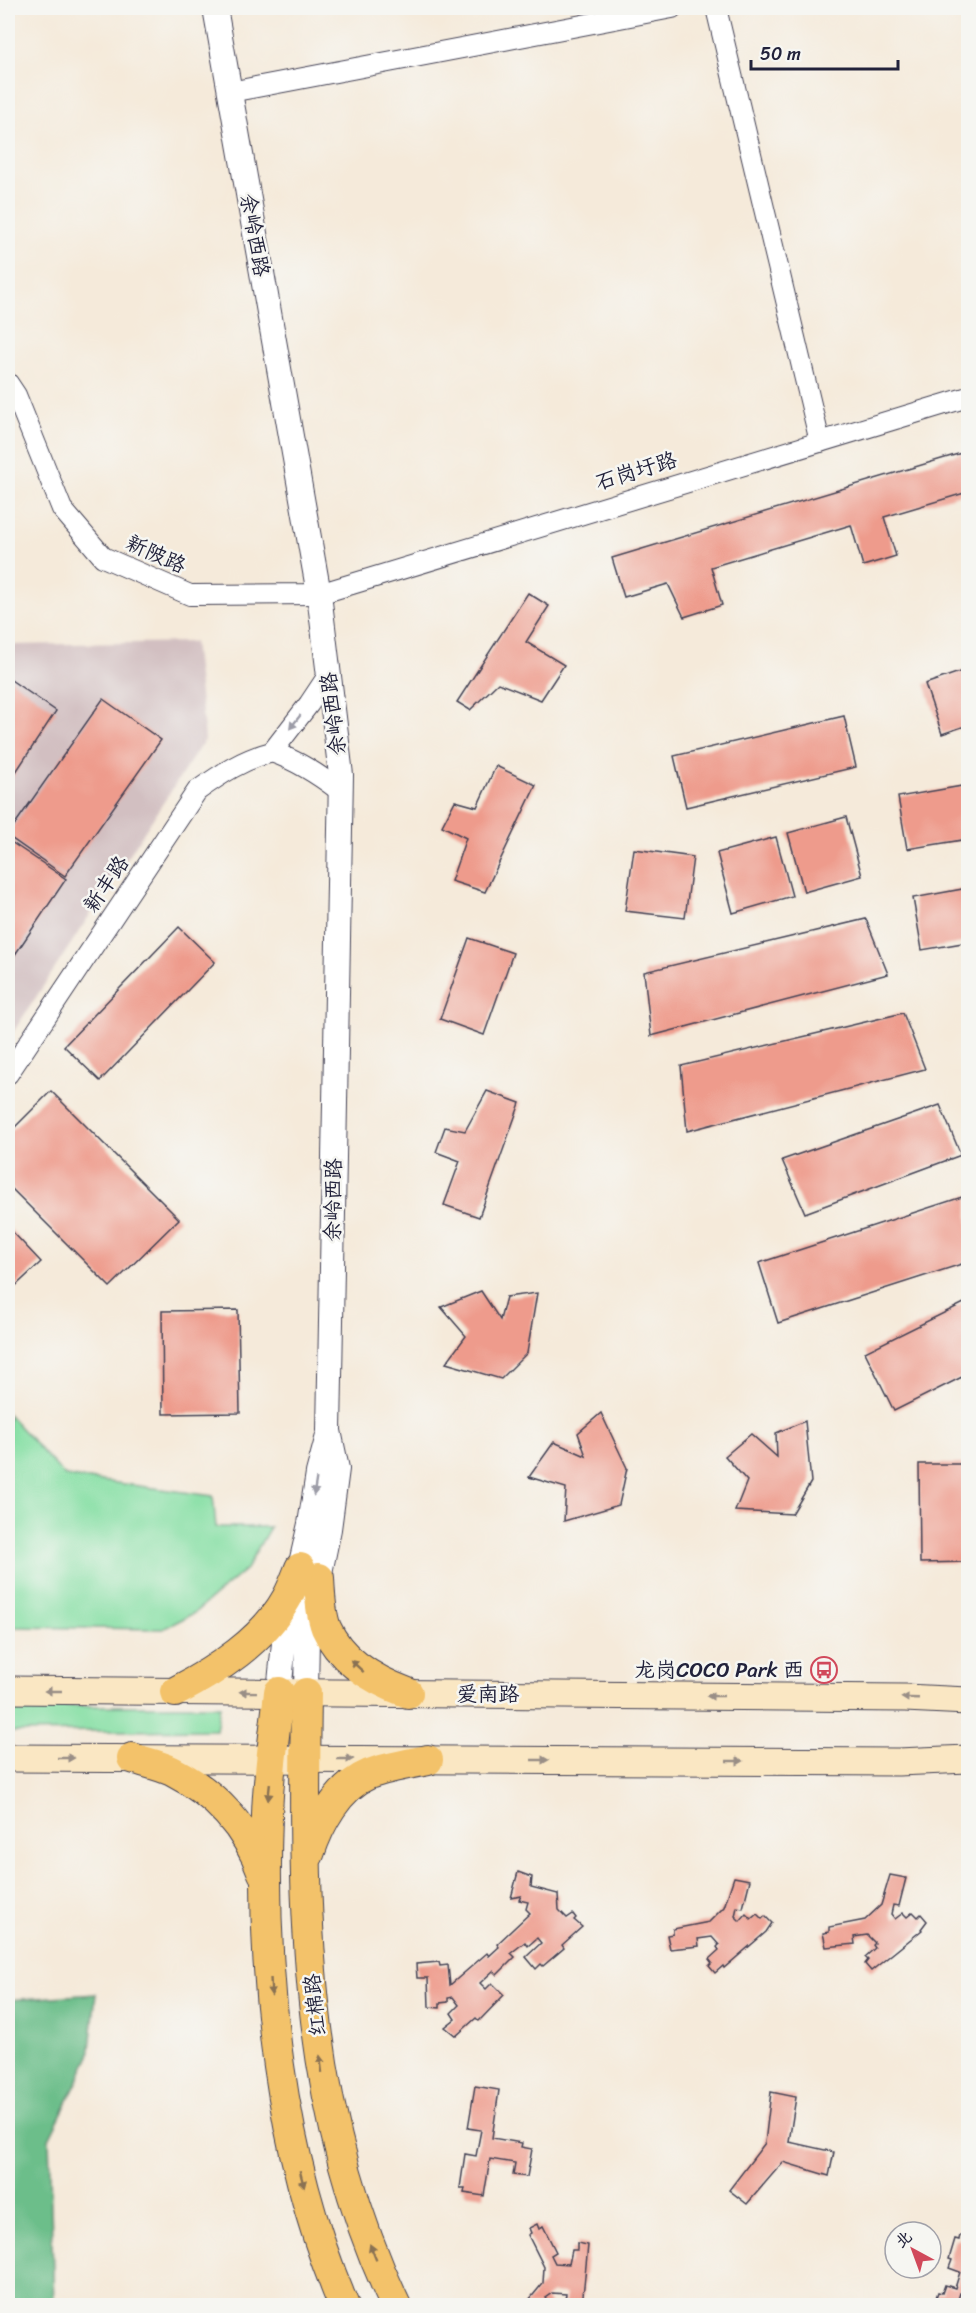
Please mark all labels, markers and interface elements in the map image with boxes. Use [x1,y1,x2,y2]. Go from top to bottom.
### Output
scale bar [751,33,898,71]
text: 50 m [760,38,801,70]
street label: 余岭西路 [229,190,281,280]
street label: 石岗圩路 [590,441,682,501]
street label: 新陂路 [119,524,193,584]
street label: 余岭西路 [309,670,357,758]
one-way arrow [290,714,302,729]
street label: 新丰路 [73,847,139,921]
street label: 余岭西路 [313,1158,353,1242]
one-way arrow [311,1478,320,1497]
place label: 龙岗COCO Park 西 [634,1651,804,1689]
bus stop icon: 龙岗COCO Park 西 [809,1655,839,1685]
one-way arrow [350,1660,365,1673]
street label: 爱南路 [457,1675,520,1713]
one-way arrow [43,1686,62,1696]
one-way arrow [238,1687,257,1697]
one-way arrow [706,1691,725,1701]
one-way arrow [901,1693,920,1702]
one-way arrow [56,1753,75,1763]
one-way arrow [335,1754,354,1764]
one-way arrow [530,1755,549,1765]
one-way arrow [725,1756,744,1766]
one-way arrow [264,1783,274,1802]
street label: 红棉路 [293,1972,337,2038]
one-way arrow [266,1978,276,1997]
one-way arrow [317,2055,326,2074]
one-way arrow [298,2171,307,2189]
north arrow [883,2220,943,2280]
text: 北 [888,2223,919,2255]
one-way arrow [368,2243,377,2261]

